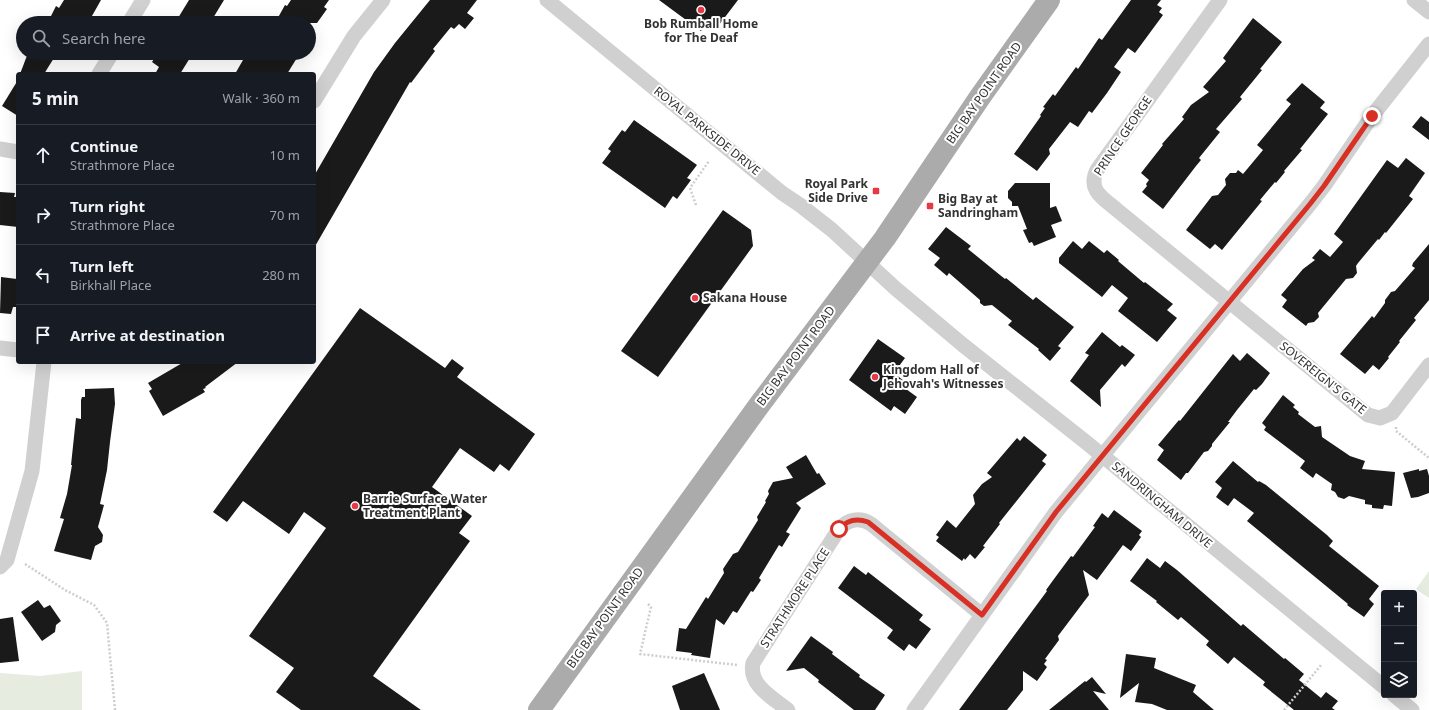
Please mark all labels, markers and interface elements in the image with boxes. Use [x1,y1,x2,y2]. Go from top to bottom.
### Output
marker: Bob Rumball Home for The Deaf [696,5,706,15]
place label: Bob Rumball Home for The Deaf [644,15,758,46]
search box [16,16,316,60]
icon: search [30,27,52,49]
text: Search here [62,28,145,48]
street label: BIG BAY POINT ROAD [942,38,1025,147]
street label: ROYAL PARKSIDE DRIVE [650,82,764,179]
text: 5 min [32,87,79,110]
text: Walk · 360 m [222,89,300,107]
street label: PRINCE GEORGE [1090,92,1156,179]
route end [1363,107,1381,125]
text: Continue [70,136,138,156]
icon: ahead [32,144,54,166]
text: 10 m [270,146,300,164]
text: Strathmore Place [70,156,175,174]
place label: Royal Park Side Drive [805,175,869,206]
marker: Royal Park Side Drive [871,186,881,196]
place label: Big Bay at Sandringham [938,190,1018,221]
text: Turn right [70,196,145,216]
marker: Big Bay at Sandringham [925,201,935,211]
icon: right [32,204,54,226]
text: 70 m [270,206,300,224]
text: Strathmore Place [70,216,175,234]
text: Turn left [70,256,134,276]
icon: left [32,264,54,286]
text: 280 m [262,266,300,284]
text: Birkhall Place [70,276,152,294]
place label: Sakana House [703,289,787,306]
marker: Sakana House [690,293,700,303]
street label: BIG BAY POINT ROAD [752,302,839,409]
icon: arrive [32,324,54,346]
text: Arrive at destination [70,325,225,345]
street label: SOVEREIGN'S GATE [1276,337,1370,418]
place label: Kingdom Hall of Jehovah's Witnesses [882,361,1004,392]
marker: Kingdom Hall of Jehovah's Witnesses [870,372,880,382]
street label: SANDRINGHAM DRIVE [1108,458,1216,552]
place label: Barrie Surface Water Treatment Plant [363,490,488,521]
marker: Barrie Surface Water Treatment Plant [350,501,360,511]
route start [830,520,848,538]
street label: STRATHMORE PLACE [756,545,833,651]
street label: BIG BAY POINT ROAD [562,564,647,672]
map controls [1381,590,1417,698]
button: + [1381,590,1417,626]
button: − [1381,626,1417,662]
button: layers [1381,662,1417,698]

